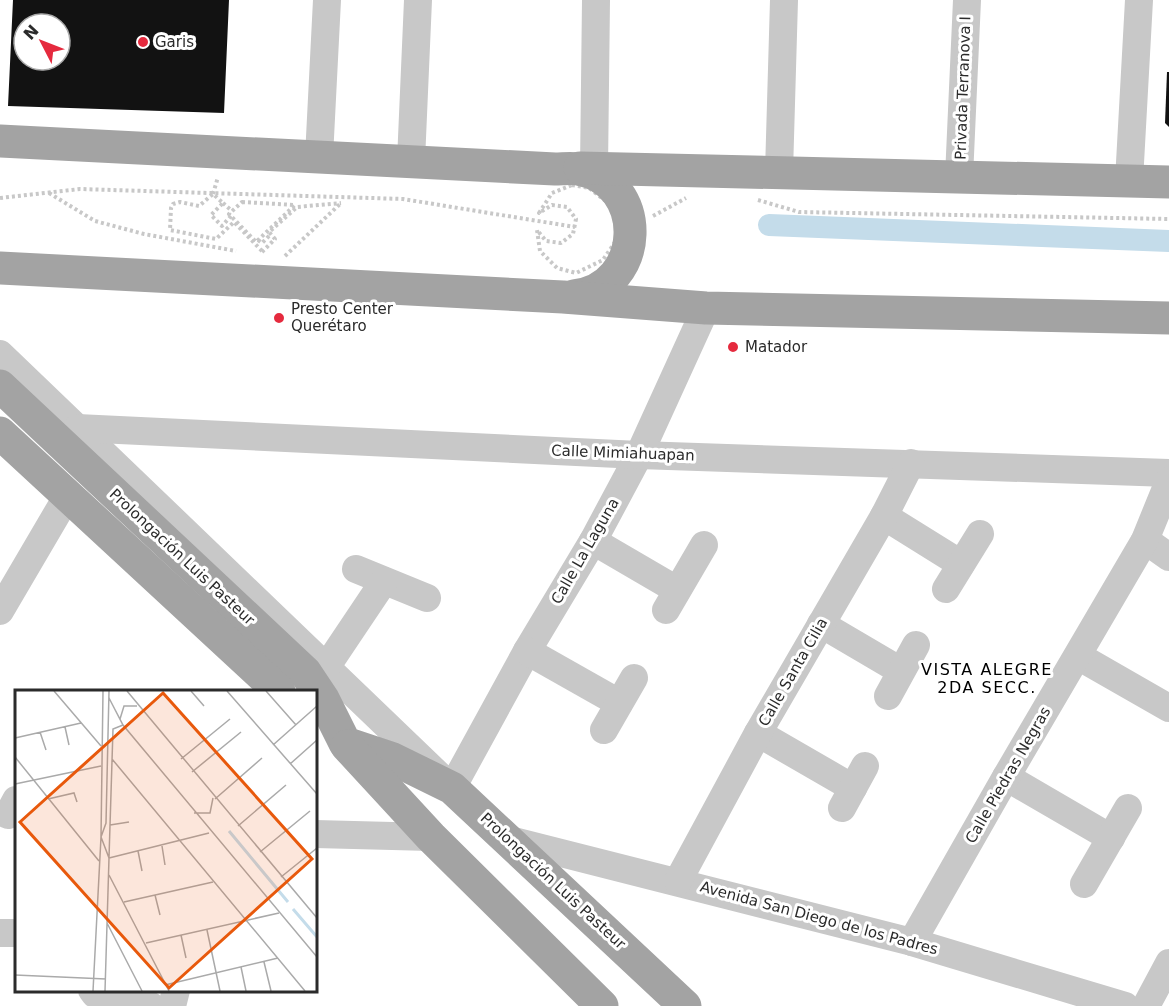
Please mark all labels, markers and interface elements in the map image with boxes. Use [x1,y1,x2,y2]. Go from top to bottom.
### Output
north arrow [12,12,72,72]
street label: Privada Terranova I [951,16,975,160]
text: N [20,21,43,44]
place label: Garis [155,33,194,51]
marker: Garis [136,35,150,49]
place label: Presto Center Querétaro [291,300,394,335]
marker: Presto Center Querétaro [272,311,286,325]
place label: Matador [745,338,808,356]
marker: Matador [726,340,740,354]
street label: Calle Mimiahuapan [551,442,695,464]
street label: Prolongación Luis Pasteur [106,485,259,630]
street label: Calle La Laguna [547,495,623,607]
street label: Calle Santa Cilia [755,615,831,729]
district label: VISTA ALEGRE 2DA SECC. [921,660,1053,697]
inset map [15,690,316,991]
street label: Calle Piedras Negras [962,703,1055,846]
street label: Prolongación Luis Pasteur [477,809,630,954]
street label: Avenida San Diego de los Padres [698,878,940,959]

